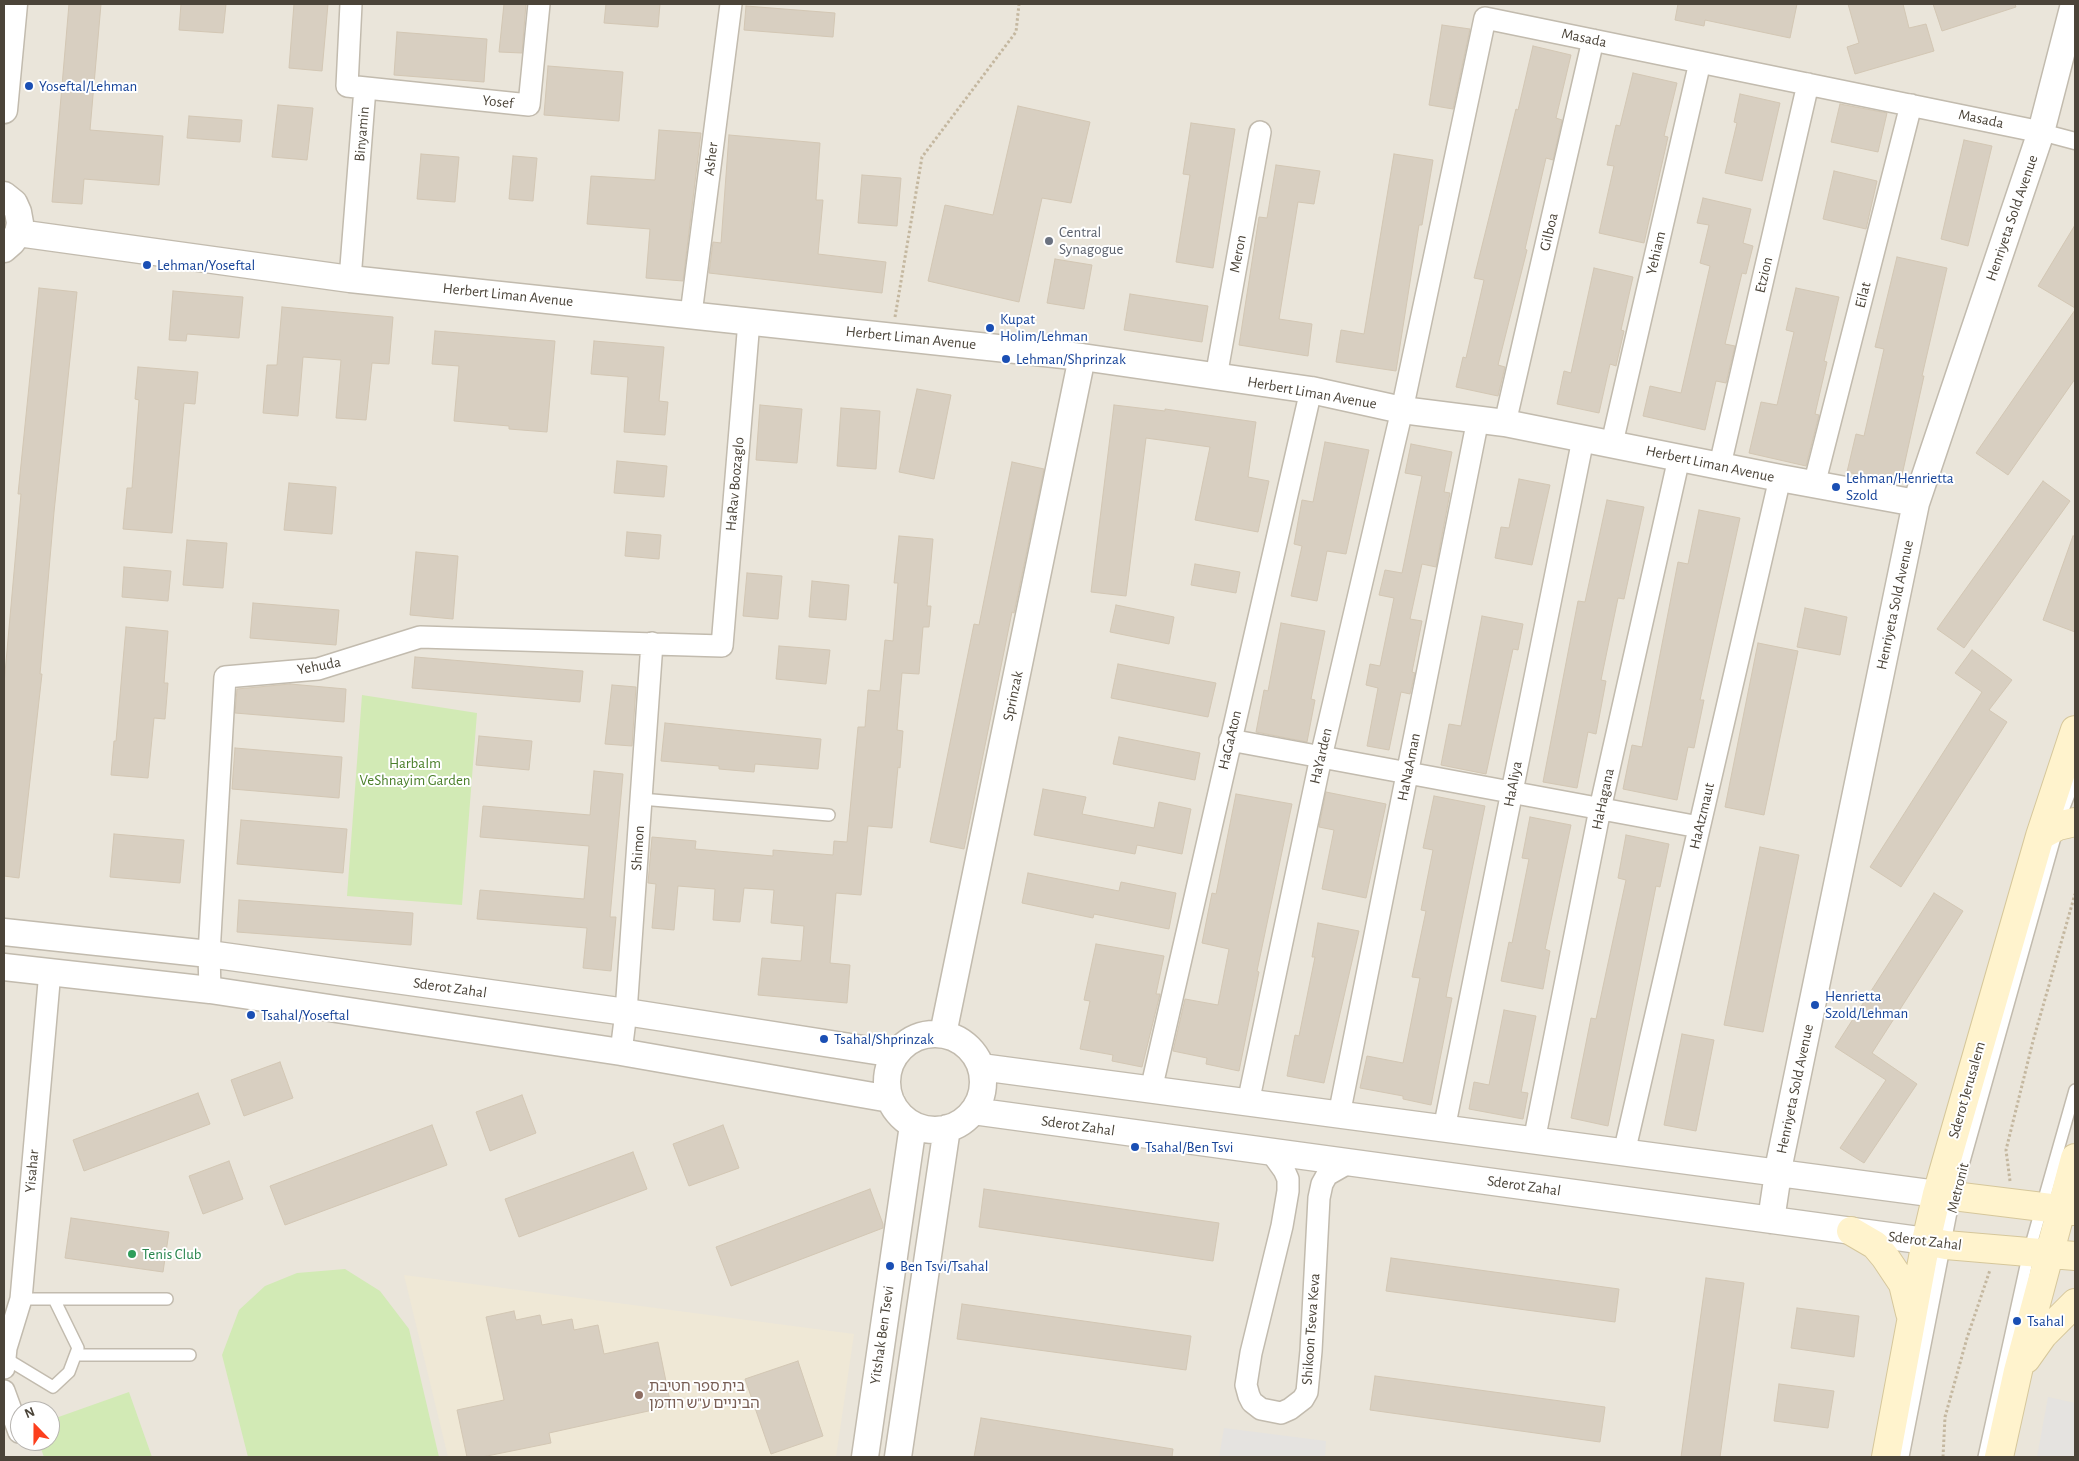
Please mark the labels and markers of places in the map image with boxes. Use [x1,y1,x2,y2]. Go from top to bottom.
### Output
place label: Yoseftal/Lehman [39,77,137,95]
marker: Yoseftal/Lehman [23,80,35,92]
place label: Central Synagogue [1059,223,1123,258]
marker: Central Synagogue [1043,235,1055,247]
place label: Lehman/Yoseftal [157,256,255,274]
marker: Lehman/Yoseftal [141,259,153,271]
place label: Kupat Holim/Lehman [1000,310,1088,345]
marker: Kupat Holim/Lehman [984,322,996,334]
place label: Lehman/Shprinzak [1016,350,1126,368]
marker: Lehman/Shprinzak [1000,353,1012,365]
place label: Lehman/Henrietta Szold [1846,469,1954,504]
marker: Lehman/Henrietta Szold [1830,481,1842,493]
place label: Henrietta Szold/Lehman [1825,987,1908,1022]
marker: Henrietta Szold/Lehman [1809,999,1821,1011]
place label: Tsahal/Yoseftal [261,1006,349,1024]
marker: Tsahal/Yoseftal [245,1009,257,1021]
place label: Tsahal/Shprinzak [834,1030,934,1048]
marker: Tsahal/Shprinzak [818,1033,830,1045]
place label: Tsahal/Ben Tsvi [1145,1138,1233,1156]
marker: Tsahal/Ben Tsvi [1129,1141,1141,1153]
place label: Tenis Club [142,1245,202,1263]
marker: Tenis Club [126,1248,138,1260]
place label: Ben Tsvi/Tsahal [900,1257,988,1275]
marker: Ben Tsvi/Tsahal [884,1260,896,1272]
place label: Tsahal [2027,1312,2064,1330]
marker: Tsahal [2011,1315,2023,1327]
place label: בית ספר חטיבת הביניים ע"ש רודמן [649,1377,760,1412]
marker: בית ספר חטיבת הביניים ע"ש רודמן [633,1389,645,1401]

